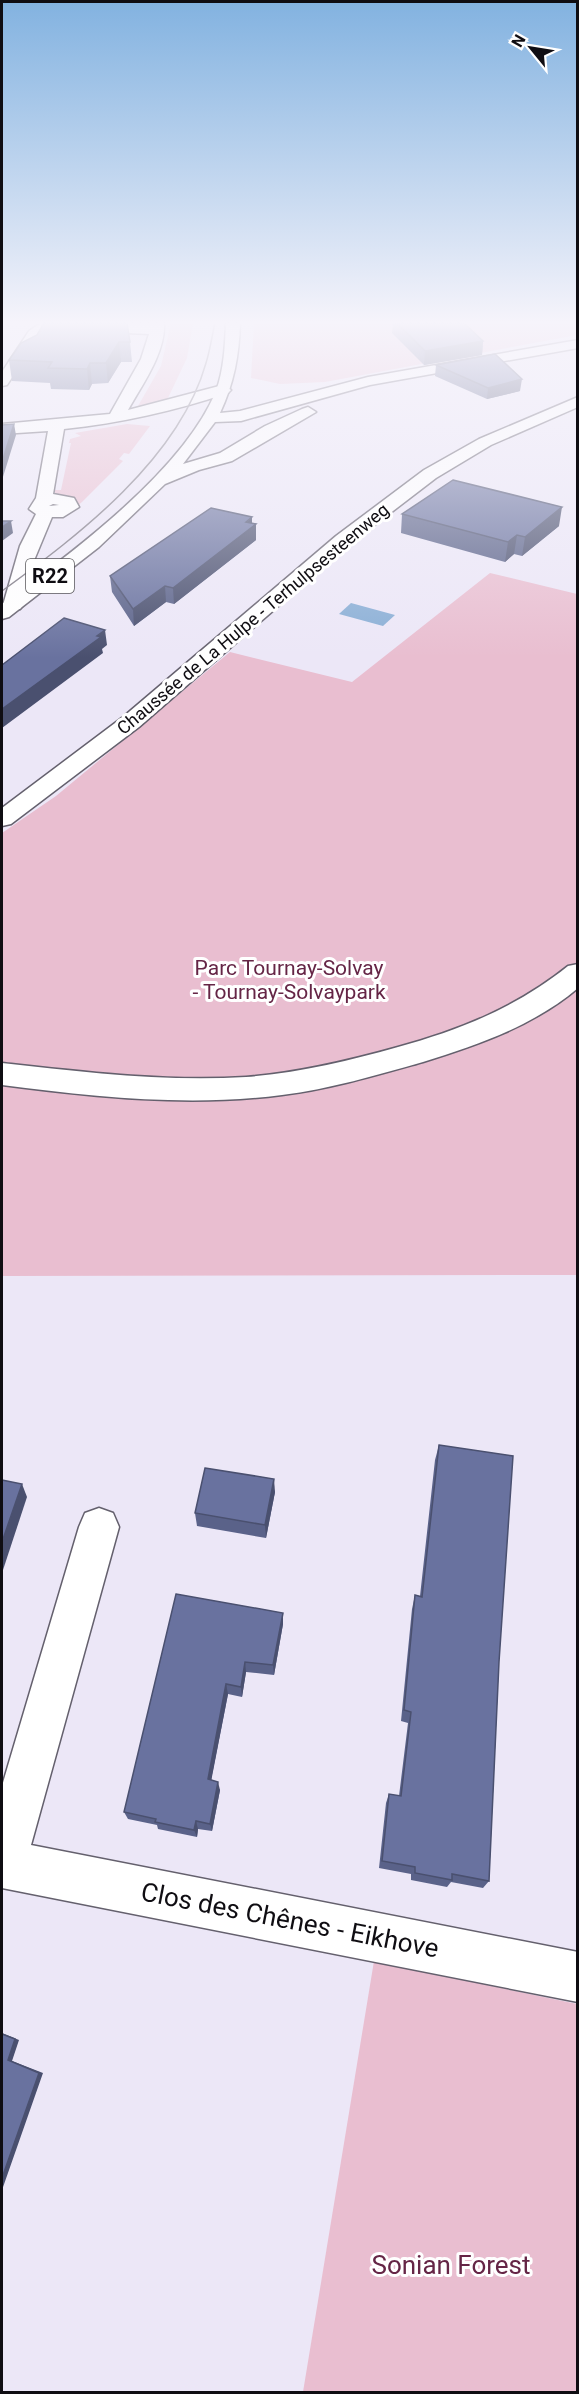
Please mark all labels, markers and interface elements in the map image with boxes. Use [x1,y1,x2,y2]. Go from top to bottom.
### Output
north arrow [501,18,561,78]
text: N [507,31,529,50]
street label: Chaussée de La Hulpe - Terhulpsesteenweg [113,499,393,739]
road number: R22 [26,559,74,593]
park label: Parc Tournay-Solvay - Tournay-Solvaypark [192,956,386,1004]
street label: Clos des Chênes - Eikhove [139,1876,441,1964]
park label: Sonian Forest [371,2250,531,2280]

